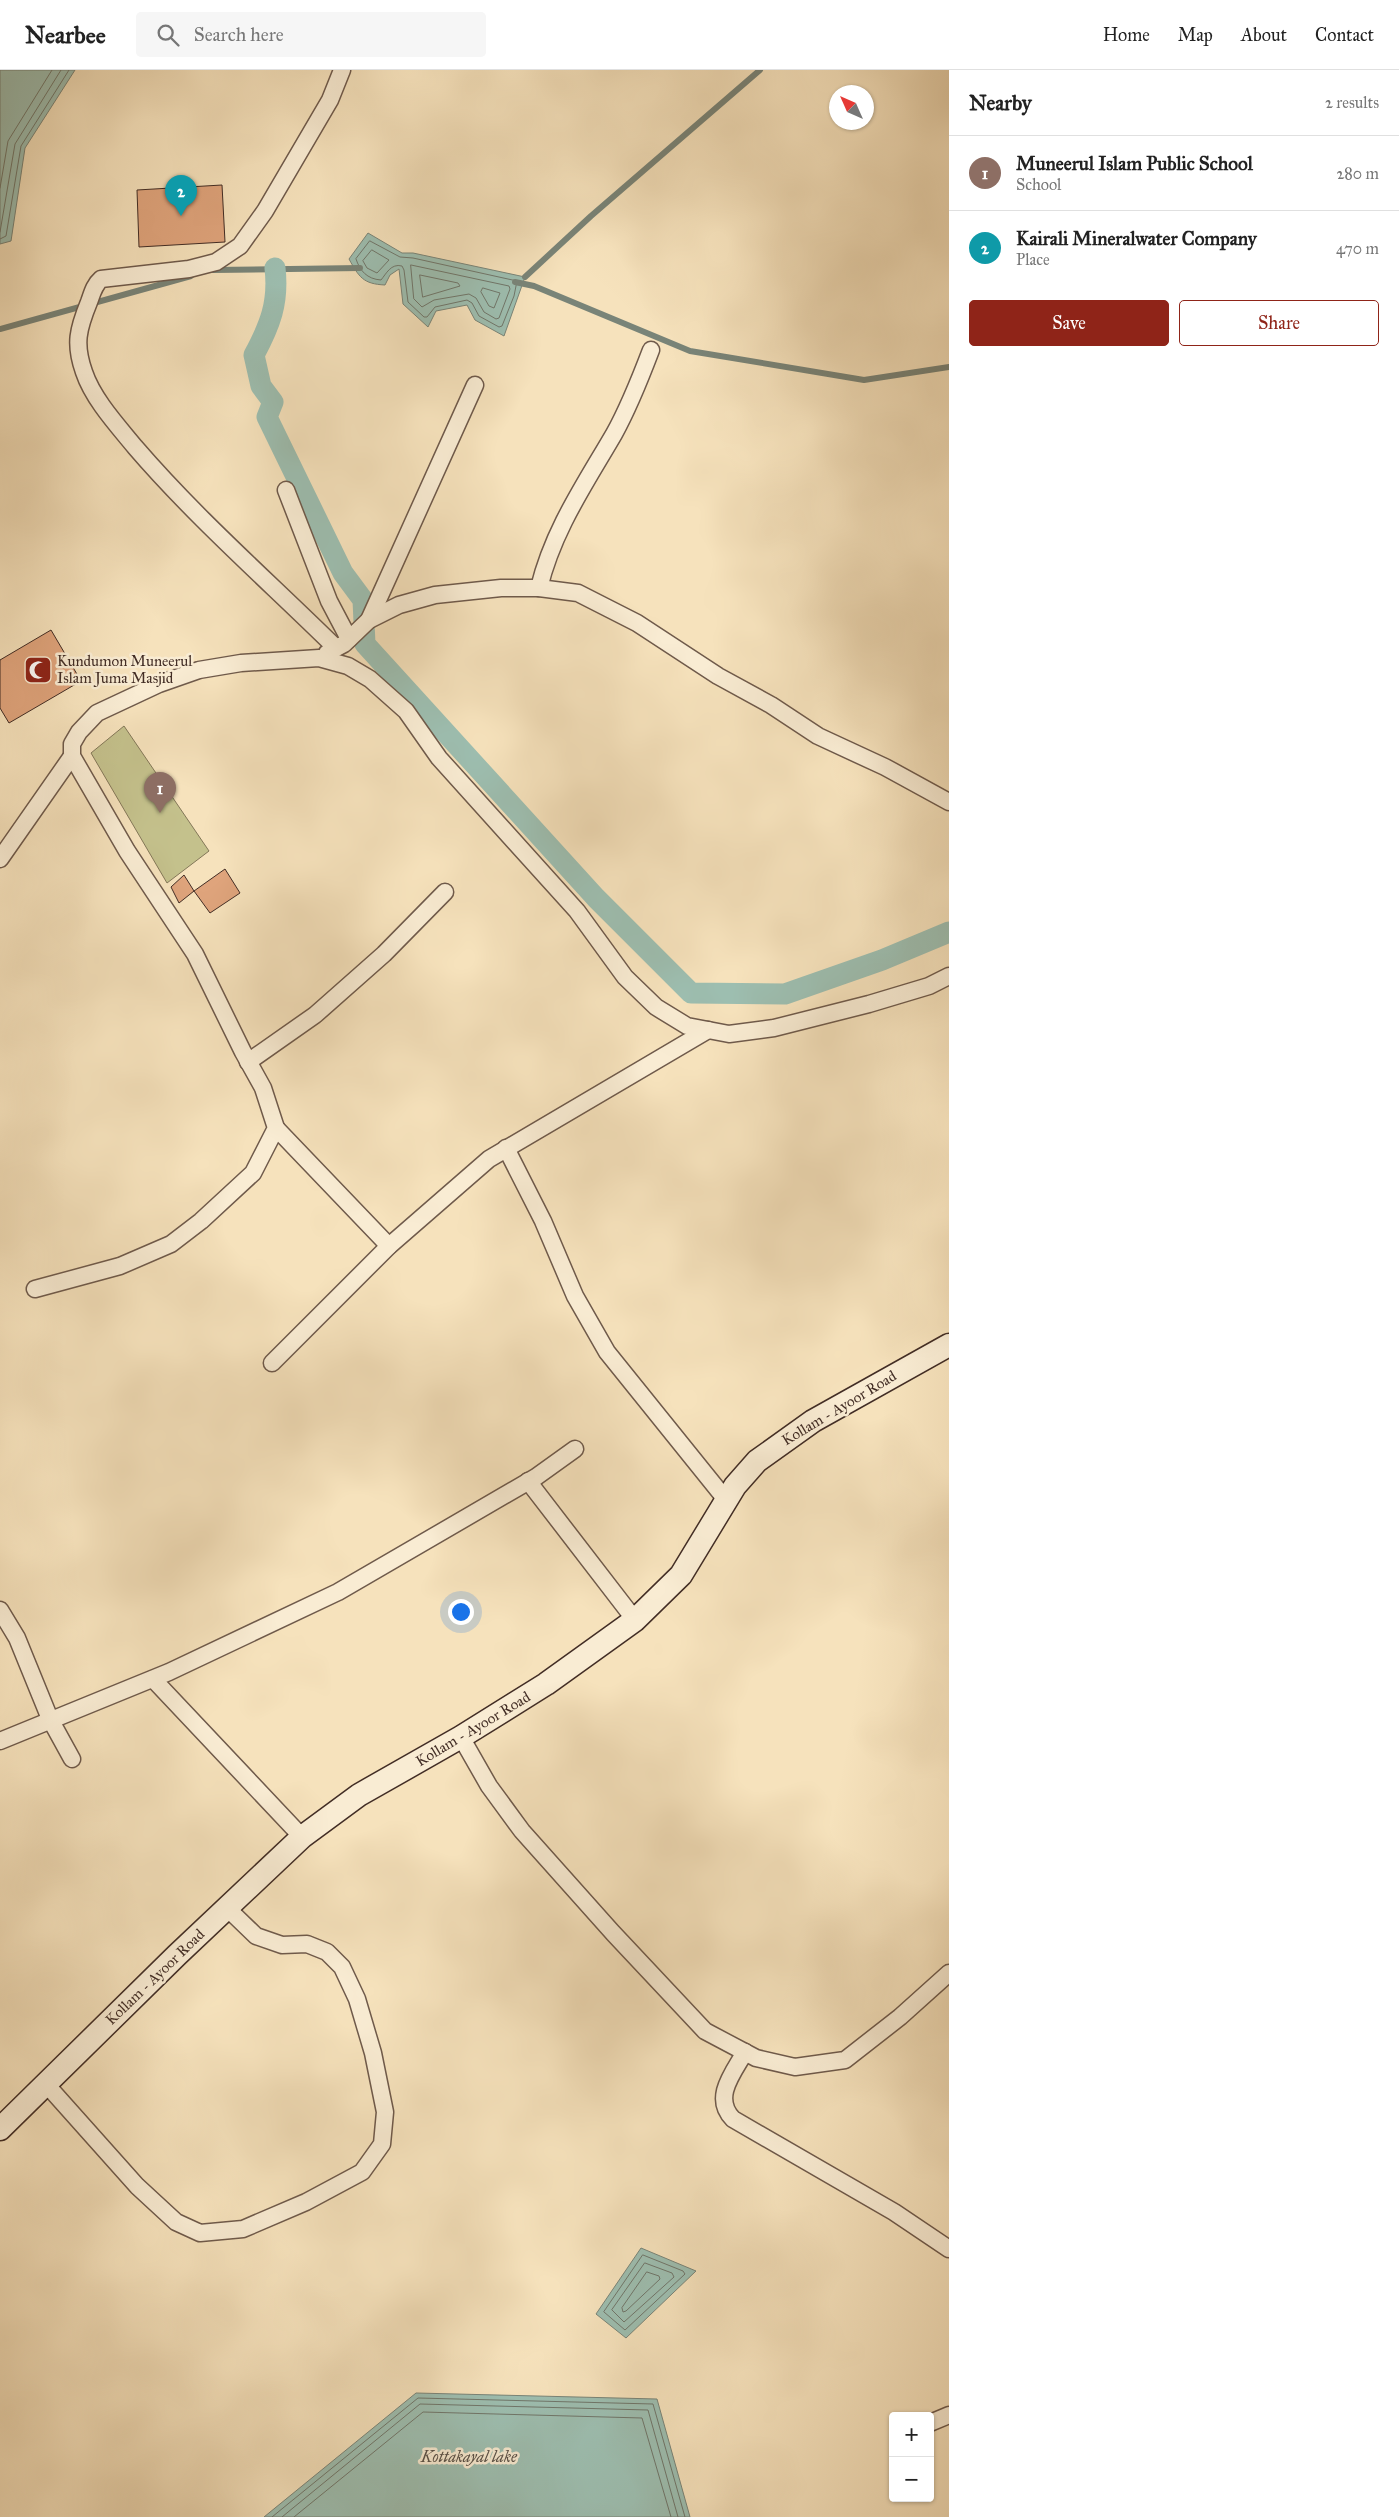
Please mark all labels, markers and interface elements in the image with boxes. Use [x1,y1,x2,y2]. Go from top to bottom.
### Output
search box [136,12,486,57]
text: Nearbee [25,20,106,50]
icon: search [154,21,182,49]
text: Search here [194,23,284,46]
text: Home [1103,24,1150,46]
text: Map [1178,24,1213,46]
text: About [1241,24,1287,46]
text: Contact [1315,24,1374,46]
north arrow [829,85,874,130]
text: Nearby [969,90,1032,116]
text: 2 results [1325,93,1379,112]
text: Muneerul Islam Public School [1016,152,1253,175]
text: 1 [982,164,988,183]
text: 280 m [1336,164,1379,183]
pin: 2 [165,175,197,216]
text: School [1016,175,1061,194]
text: Kairali Mineralwater Company [1016,227,1257,250]
text: 2 [981,239,989,258]
text: 470 m [1336,239,1379,258]
text: Place [1016,250,1050,269]
button: Save [969,300,1169,346]
button: Share [1179,300,1379,346]
place label: Kundumon Muneerul Islam Juma Masjid [57,652,193,688]
mosque icon: Kundumon Muneerul Islam Juma Masjid [23,655,53,685]
pin: 1 [144,772,176,813]
street label: Kollam - Ayoor Road [779,1366,900,1449]
your location [448,1599,474,1625]
street label: Kollam - Ayoor Road [413,1687,534,1770]
street label: Kollam - Ayoor Road [102,1925,208,2029]
map controls [889,2412,934,2502]
button: + [889,2412,934,2457]
water label: Kottakayal lake [420,2447,518,2466]
button: − [889,2457,934,2502]

